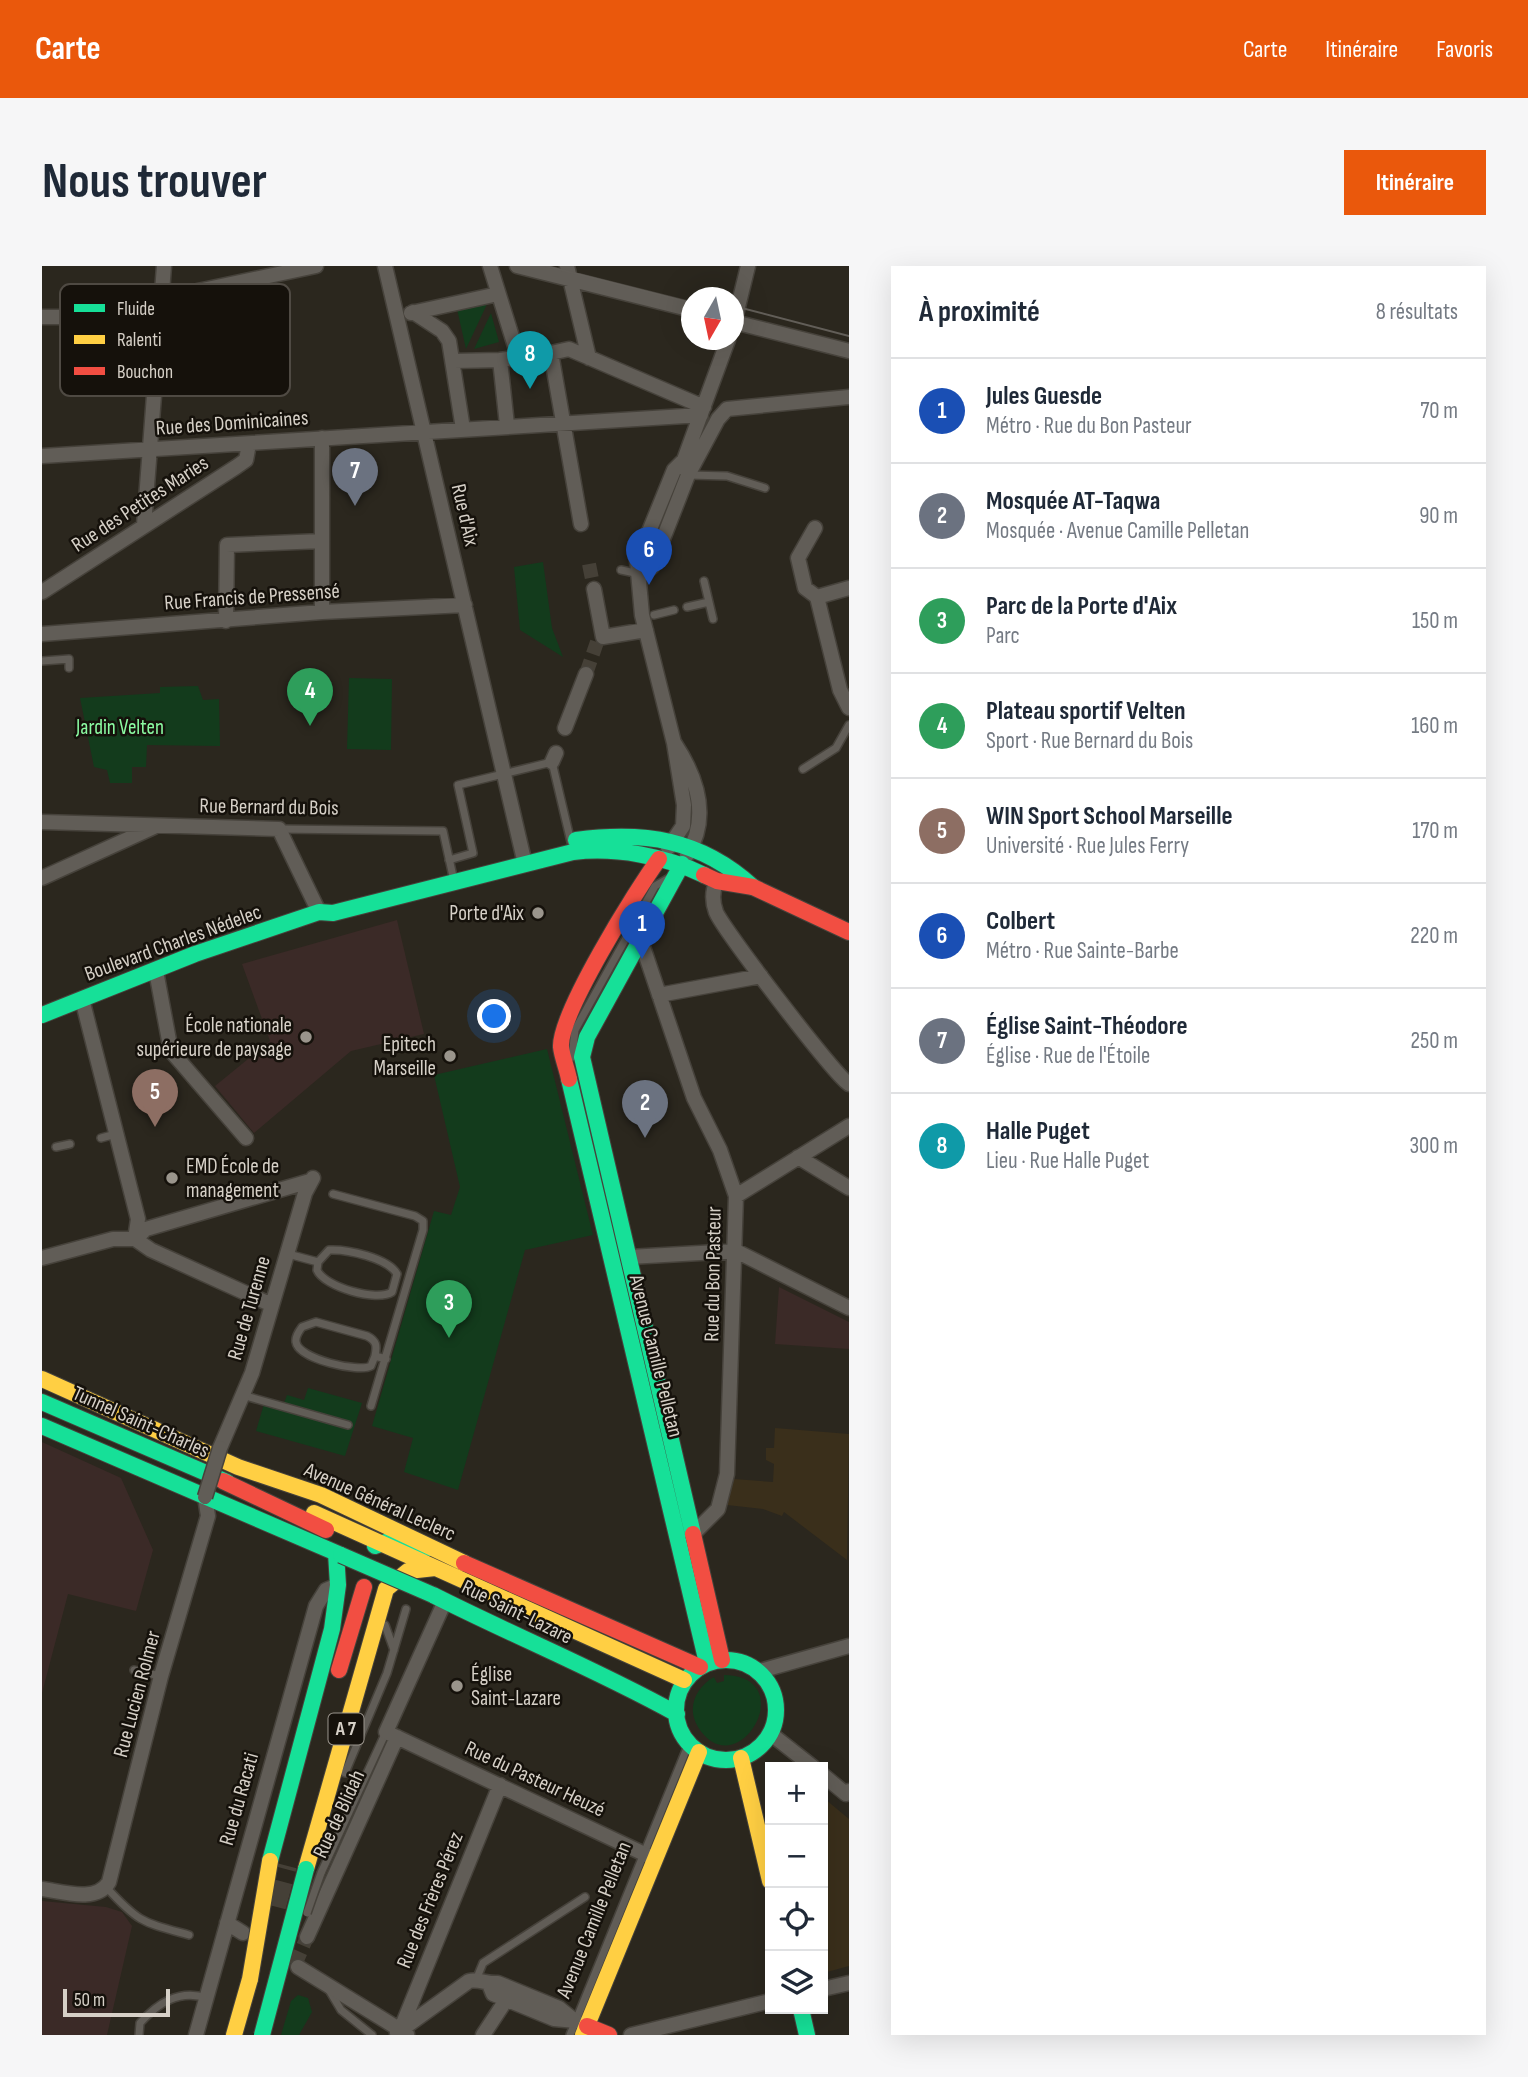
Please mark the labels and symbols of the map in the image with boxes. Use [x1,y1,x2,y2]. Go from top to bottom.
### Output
legend [60,284,290,396]
north arrow [681,287,744,350]
text: Fluide [117,298,155,321]
text: Ralenti [117,329,162,352]
pin: 8 [507,331,553,389]
text: Bouchon [117,361,173,384]
street label: Rue des Dominicaines [155,405,309,441]
pin: 7 [332,448,378,506]
street label: Rue des Petites Maries [67,451,213,557]
street label: Rue d'Aix [446,481,484,549]
pin: 6 [626,527,672,585]
street label: Rue Francis de Pressensé [163,578,341,616]
pin: 4 [287,668,333,726]
park label: Jardin Velten [75,715,164,740]
street label: Rue Bernard du Bois [199,793,339,821]
street label: Boulevard Charles Nédelec [81,899,265,987]
place label: Porte d'Aix [449,901,524,926]
pin: 1 [619,901,665,959]
marker: Porte d'Aix [530,905,546,921]
your location [477,999,511,1033]
place label: École nationale supérieure de paysage [136,1013,292,1062]
marker: École nationale supérieure de paysage [298,1029,314,1045]
place label: Epitech Marseille [374,1032,436,1081]
marker: Epitech Marseille [442,1048,458,1064]
pin: 5 [132,1069,178,1127]
pin: 2 [622,1080,668,1138]
place label: EMD École de management [186,1154,279,1203]
marker: EMD École de management [164,1170,180,1186]
street label: Rue du Bon Pasteur [699,1206,727,1342]
street label: Rue de Turenne [222,1253,276,1363]
street label: Avenue Camille Pelletan [623,1271,688,1440]
pin: 3 [426,1280,472,1338]
street label: Tunnel Saint-Charles [69,1381,213,1463]
street label: Avenue Général Leclerc [300,1457,460,1547]
street label: Rue Saint-Lazare [458,1574,576,1650]
street label: Rue Lucien Rolmer [108,1628,166,1760]
place label: Église Saint-Lazare [471,1662,561,1711]
marker: Église Saint-Lazare [449,1678,465,1694]
road number: A 7 [328,1714,364,1744]
street label: Rue du Pasteur Heuzé [461,1736,609,1822]
street label: Rue du Racati [214,1750,264,1848]
street label: Rue de Blidah [308,1766,370,1862]
street label: Rue des Frères Pérez [391,1828,469,1972]
street label: Avenue Camille Pelletan [551,1838,637,2003]
scale bar [63,1986,170,2018]

